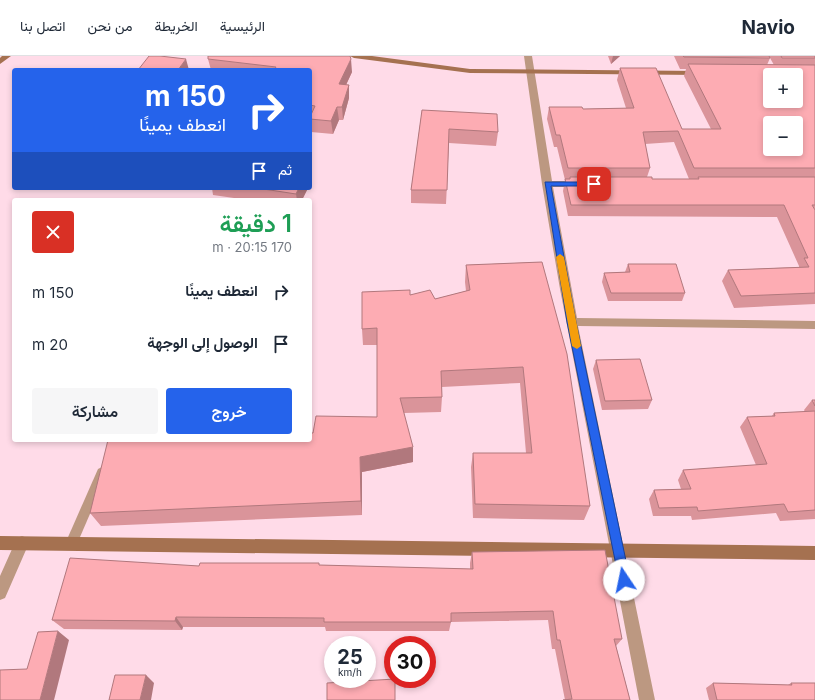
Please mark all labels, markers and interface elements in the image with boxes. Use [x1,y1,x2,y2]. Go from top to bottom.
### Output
text: Navio [742,16,795,39]
text: اتصل بنا [20,17,65,34]
text: من نحن [87,17,133,34]
text: الخريطة [155,17,198,34]
text: الرئيسية [220,17,265,34]
map controls [763,68,803,156]
button: + [763,68,803,108]
text: 150 m [145,79,226,113]
icon: right [240,84,292,136]
text: انعطف يمينًا [139,114,226,135]
button: − [763,116,803,156]
icon: arrive [248,160,270,182]
text: ثم [278,160,292,179]
pin [577,167,611,201]
icon: arrive [583,173,605,195]
text: 1 دقيقة [219,209,292,238]
button: close [32,211,74,253]
text: 170 m · 20:15 [212,239,292,255]
text: انعطف يمينًا [185,281,258,300]
icon: right [270,281,292,303]
text: 150 m [32,283,74,302]
text: الوصول إلى الوجهة [147,333,258,352]
icon: arrive [270,333,292,355]
text: 20 m [32,335,68,354]
button: مشاركة [32,388,158,434]
button: خروج [166,388,292,434]
position arrow [603,559,645,601]
speed limit sign: 30 [384,636,436,688]
text: 25 [337,645,363,669]
text: km/h [338,666,362,678]

